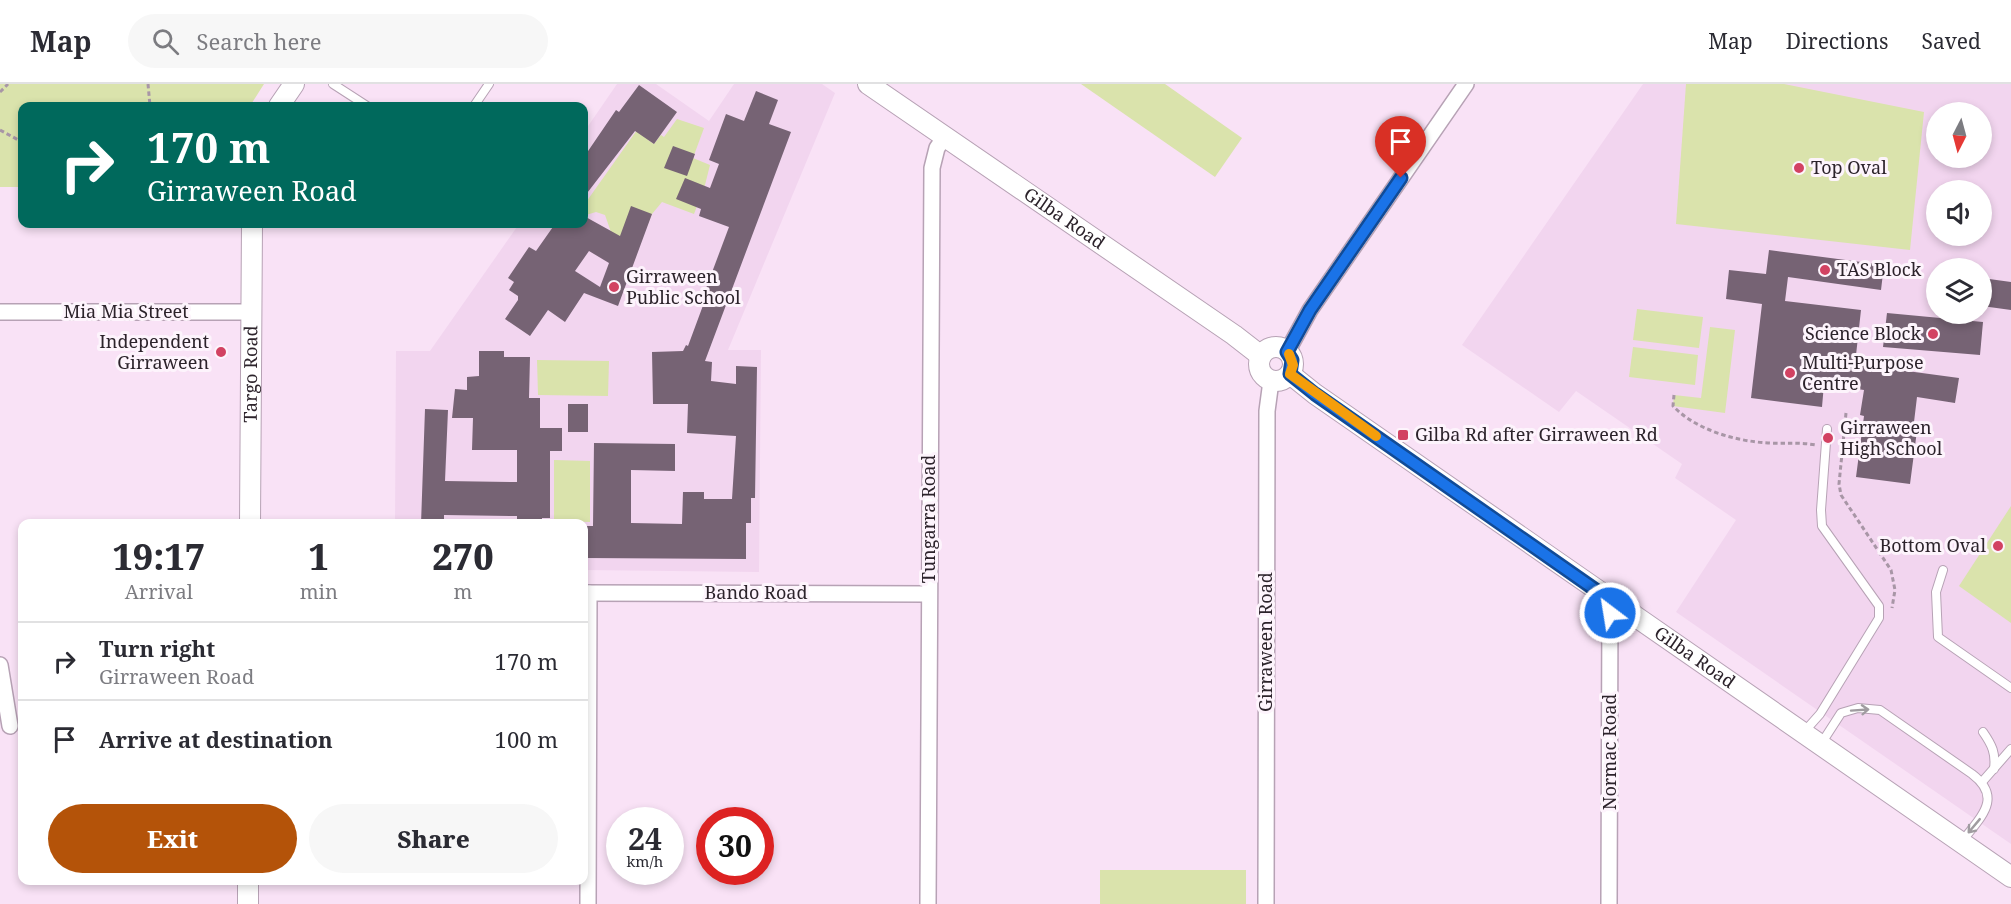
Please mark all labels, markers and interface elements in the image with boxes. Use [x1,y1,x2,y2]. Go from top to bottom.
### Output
search box [128,14,548,68]
text: Map [30,22,92,60]
icon: search [149,25,182,58]
text: Search here [197,26,321,56]
text: Map [1708,27,1753,55]
text: Directions [1786,27,1888,55]
text: Saved [1921,27,1981,55]
north arrow [1926,102,1992,168]
map controls [1926,102,1992,324]
pin [1375,116,1426,178]
text: 170 m [147,118,271,175]
icon: arrive [1384,125,1417,158]
icon: right [48,126,126,204]
place label: Top Oval [1811,155,1887,179]
marker: Top Oval [1792,161,1806,175]
text: Girraween Road [147,172,357,209]
button: sound [1926,180,1992,246]
street label: Gilba Road [1019,181,1110,254]
place label: TAS Block [1837,257,1922,281]
button: layers [1926,258,1992,324]
marker: TAS Block [1818,263,1832,277]
place label: Girraween Public School [626,264,741,309]
marker: Girraween Public School [607,280,621,294]
street label: Mia Mia Street [63,299,189,323]
place label: Science Block [1805,321,1921,345]
street label: Targo Road [238,325,262,423]
marker: Science Block [1926,327,1940,341]
place label: Independent Girraween [99,329,209,374]
marker: Independent Girraween [214,345,228,359]
place label: Multi-Purpose Centre [1802,350,1924,395]
marker: Multi-Purpose Centre [1783,366,1797,380]
place label: Girraween High School [1840,415,1943,460]
place label: Gilba Rd after Girraween Rd [1415,422,1658,446]
marker: Gilba Rd after Girraween Rd [1396,428,1410,442]
marker: Girraween High School [1821,431,1835,445]
street label: Tungarra Road [916,455,940,583]
text: 19:17 [112,532,205,581]
text: 1 [309,532,329,581]
text: 270 [432,532,494,581]
place label: Bottom Oval [1880,533,1986,557]
marker: Bottom Oval [1991,539,2005,553]
street label: Girraween Road [1253,572,1277,712]
text: Arrival [125,578,193,605]
text: min [300,578,338,605]
text: m [454,578,472,605]
street label: Bando Road [704,580,808,604]
position arrow [1578,581,1642,645]
street label: Gilba Road [1650,620,1740,693]
text: Turn right [99,633,215,663]
icon: right [48,645,81,678]
text: 170 m [495,646,558,676]
text: Girraween Road [99,663,254,690]
street label: Normac Road [1597,694,1621,810]
one-way arrow [1850,704,1869,715]
icon: arrive [48,723,81,756]
text: Arrive at destination [99,724,333,754]
text: 100 m [495,724,558,754]
button: Exit [48,804,297,873]
button: Share [309,804,558,873]
speed limit sign: 30 [696,807,774,885]
text: 24 [628,818,662,859]
one-way arrow [1967,818,1980,834]
text: km/h [627,851,663,871]

